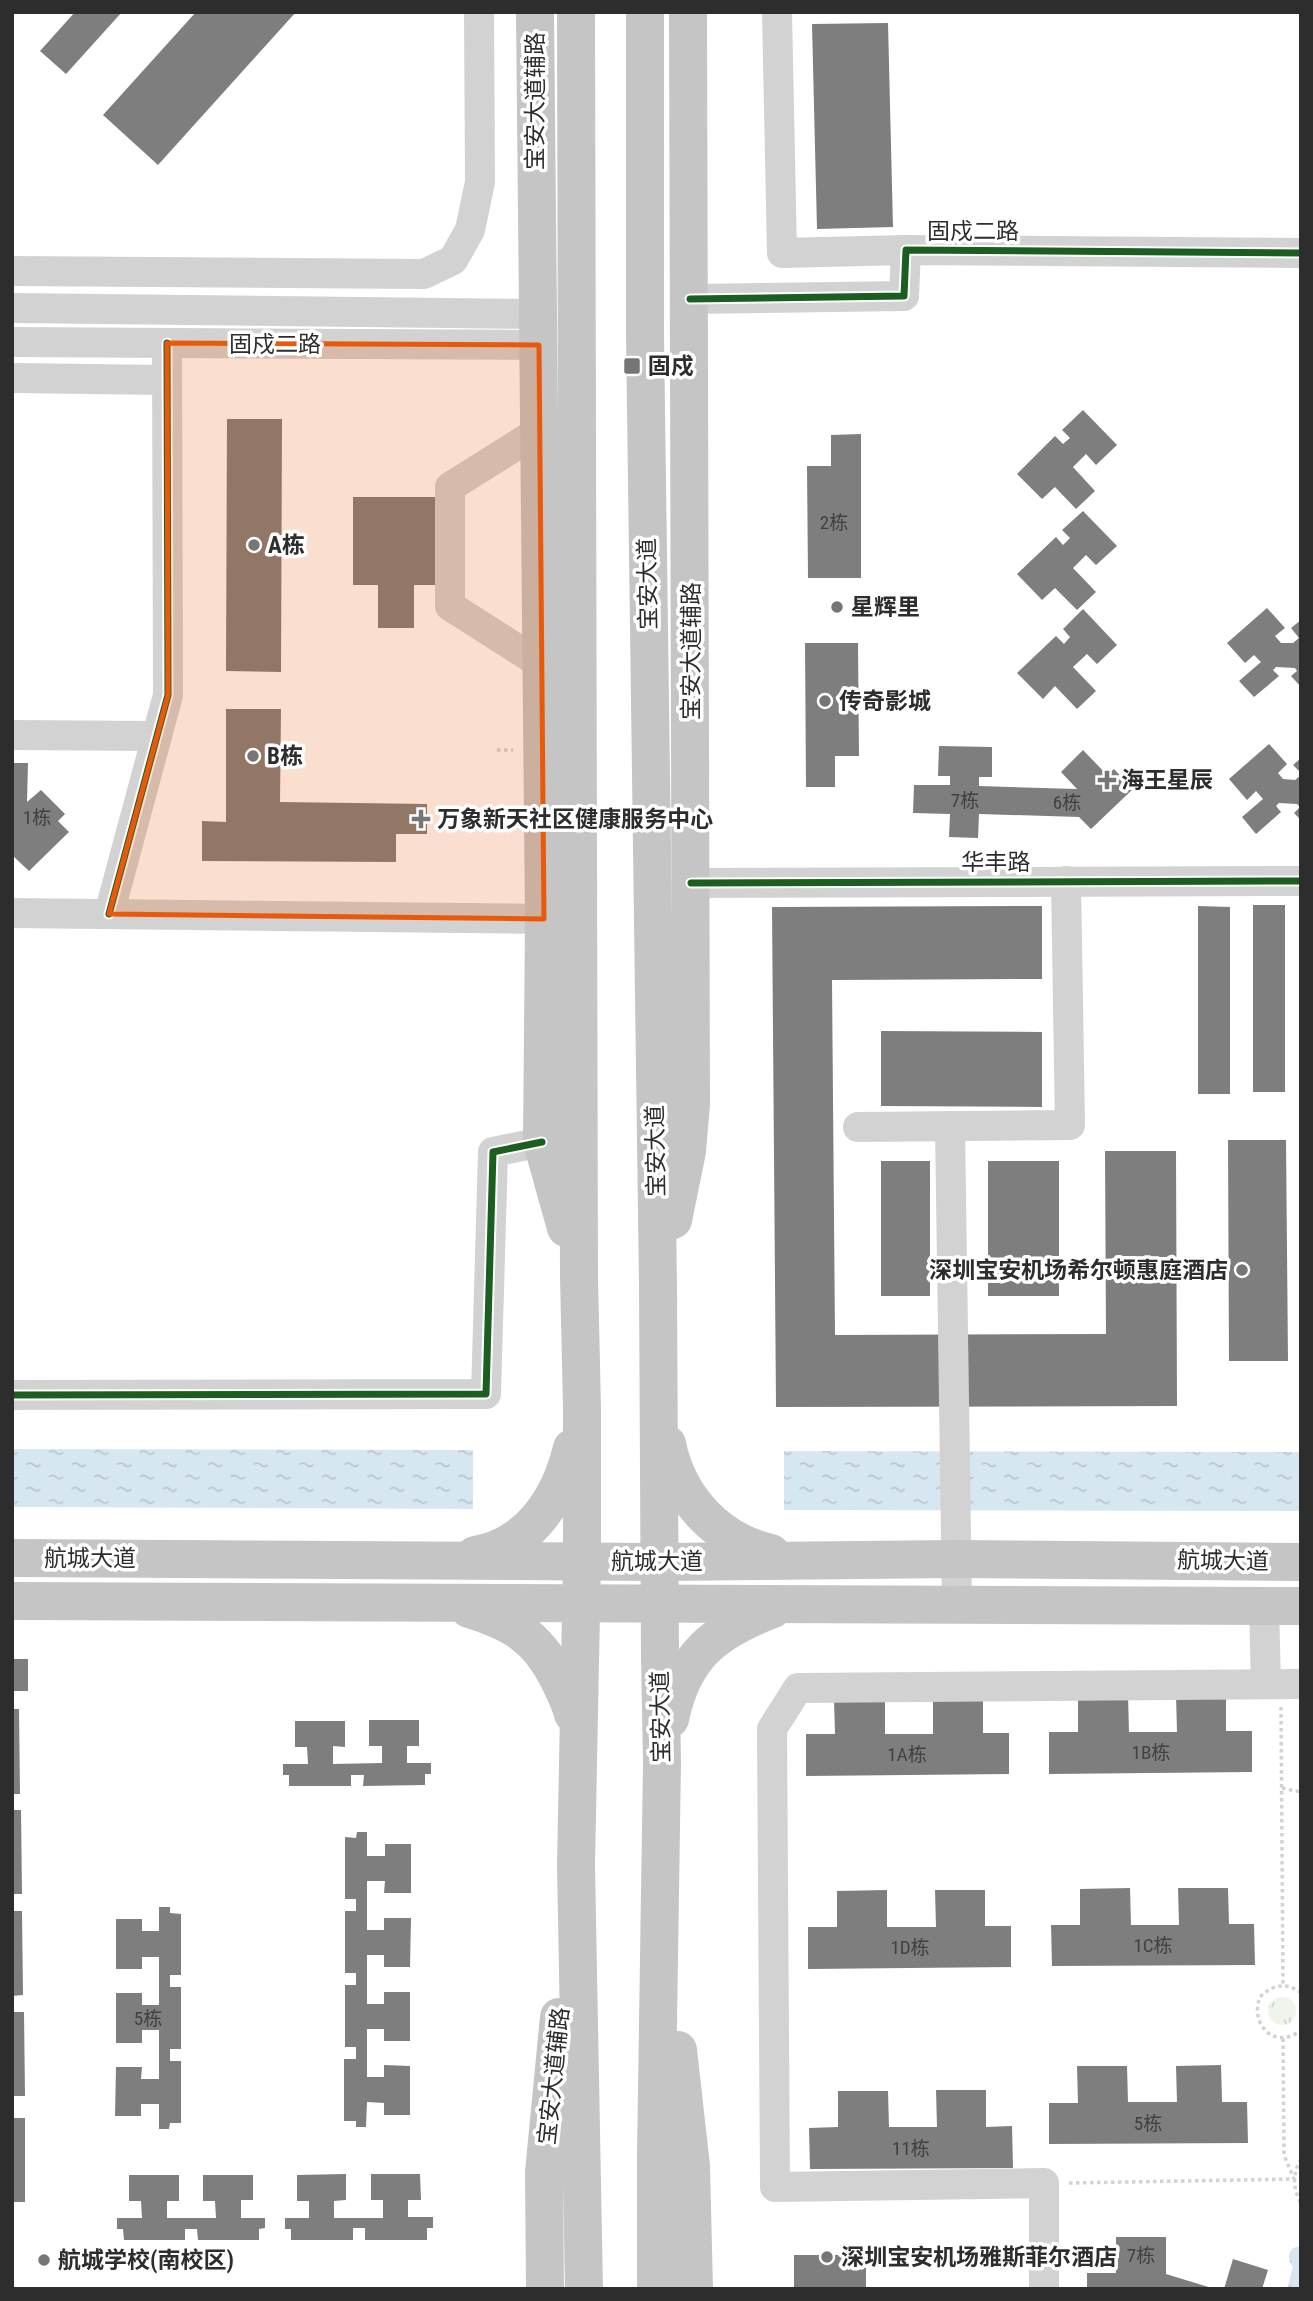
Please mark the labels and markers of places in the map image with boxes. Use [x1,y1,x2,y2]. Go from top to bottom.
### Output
place label: 固戍 [648,353,694,380]
marker: 固戍 [622,356,642,376]
place label: A栋 [268,532,305,559]
marker: A栋 [246,537,262,553]
place label: 星辉里 [851,594,920,621]
marker: 星辉里 [829,599,845,615]
place label: 传奇影城 [839,688,931,715]
marker: 传奇影城 [817,693,833,709]
place label: B栋 [267,743,303,770]
marker: B栋 [245,748,261,764]
place label: 海王星辰 [1121,767,1213,794]
marker: 海王星辰 [1099,772,1115,788]
place label: 万象新天社区健康服务中心 [437,806,713,833]
marker: 万象新天社区健康服务中心 [411,809,431,829]
place label: 深圳宝安机场希尔顿惠庭酒店 [929,1257,1228,1284]
marker: 深圳宝安机场希尔顿惠庭酒店 [1234,1262,1250,1278]
place label: 深圳宝安机场雅斯菲尔酒店 [841,2244,1117,2271]
place label: 航城学校(南校区) [58,2247,234,2274]
marker: 深圳宝安机场雅斯菲尔酒店 [819,2249,835,2265]
marker: 航城学校(南校区) [36,2252,52,2268]

